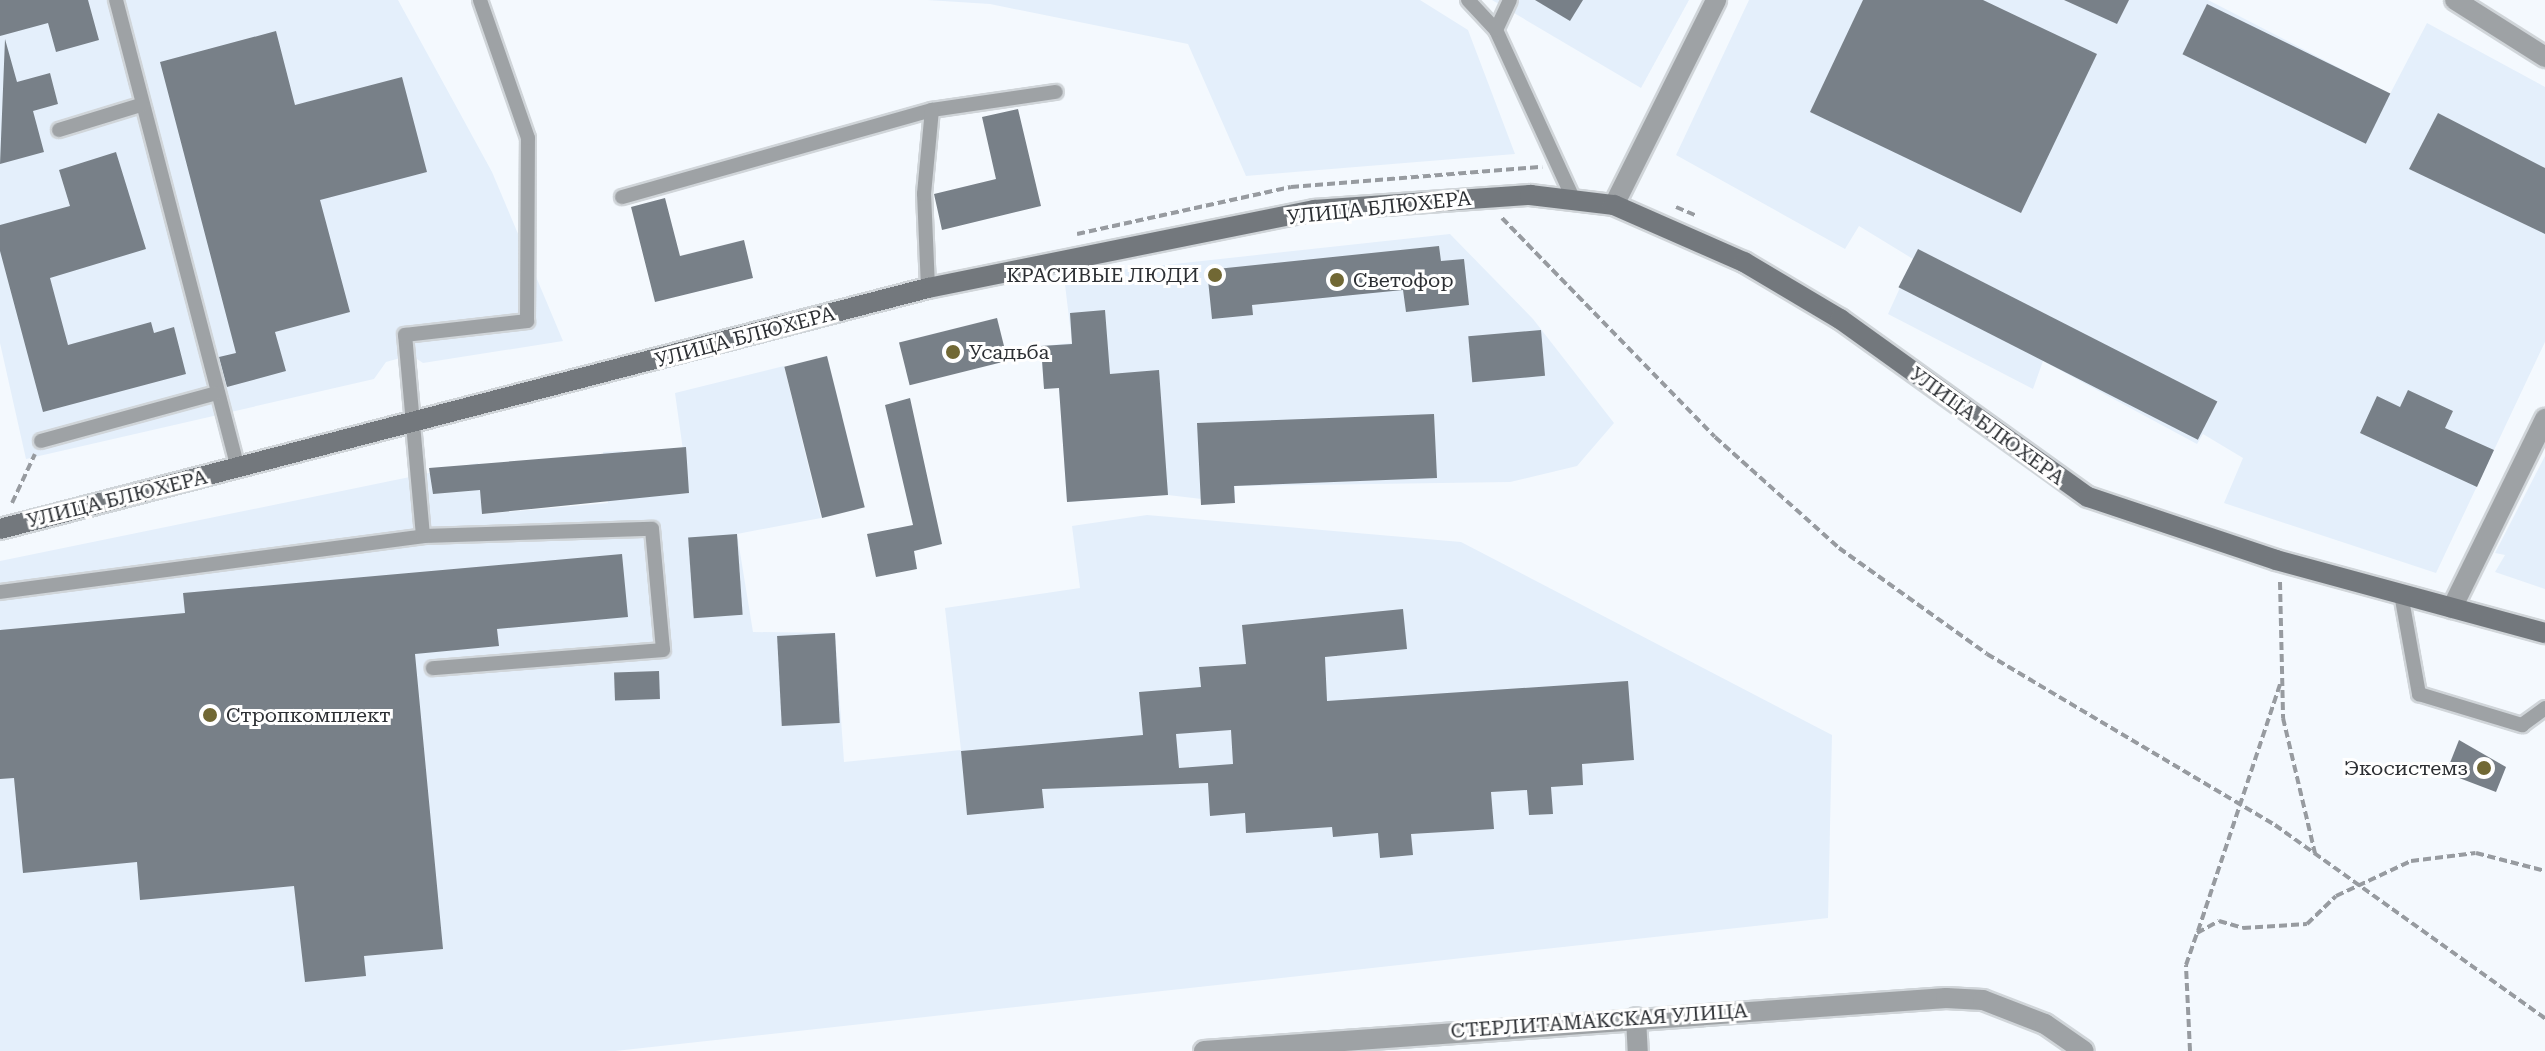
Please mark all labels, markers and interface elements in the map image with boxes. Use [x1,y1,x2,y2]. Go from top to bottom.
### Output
street label: УЛИЦА БЛЮХЕРА [1286,186,1472,230]
place label: КРАСИВЫЕ ЛЮДИ [1006,263,1199,287]
marker: КРАСИВЫЕ ЛЮДИ [1206,266,1224,284]
place label: Светофор [1353,268,1453,292]
marker: Светофор [1328,271,1346,289]
street label: УЛИЦА БЛЮХЕРА [653,301,837,373]
place label: Усадьба [969,340,1049,364]
marker: Усадьба [944,343,962,361]
street label: УЛИЦА БЛЮХЕРА [1905,362,2069,490]
street label: УЛИЦА БЛЮХЕРА [24,465,210,533]
place label: Стропкомплект [226,703,391,727]
marker: Стропкомплект [201,706,219,724]
place label: Экосистемз [2344,756,2468,780]
marker: Экосистемз [2475,759,2493,777]
street label: СТЕРЛИТАМАКСКАЯ УЛИЦА [1450,999,1748,1043]

